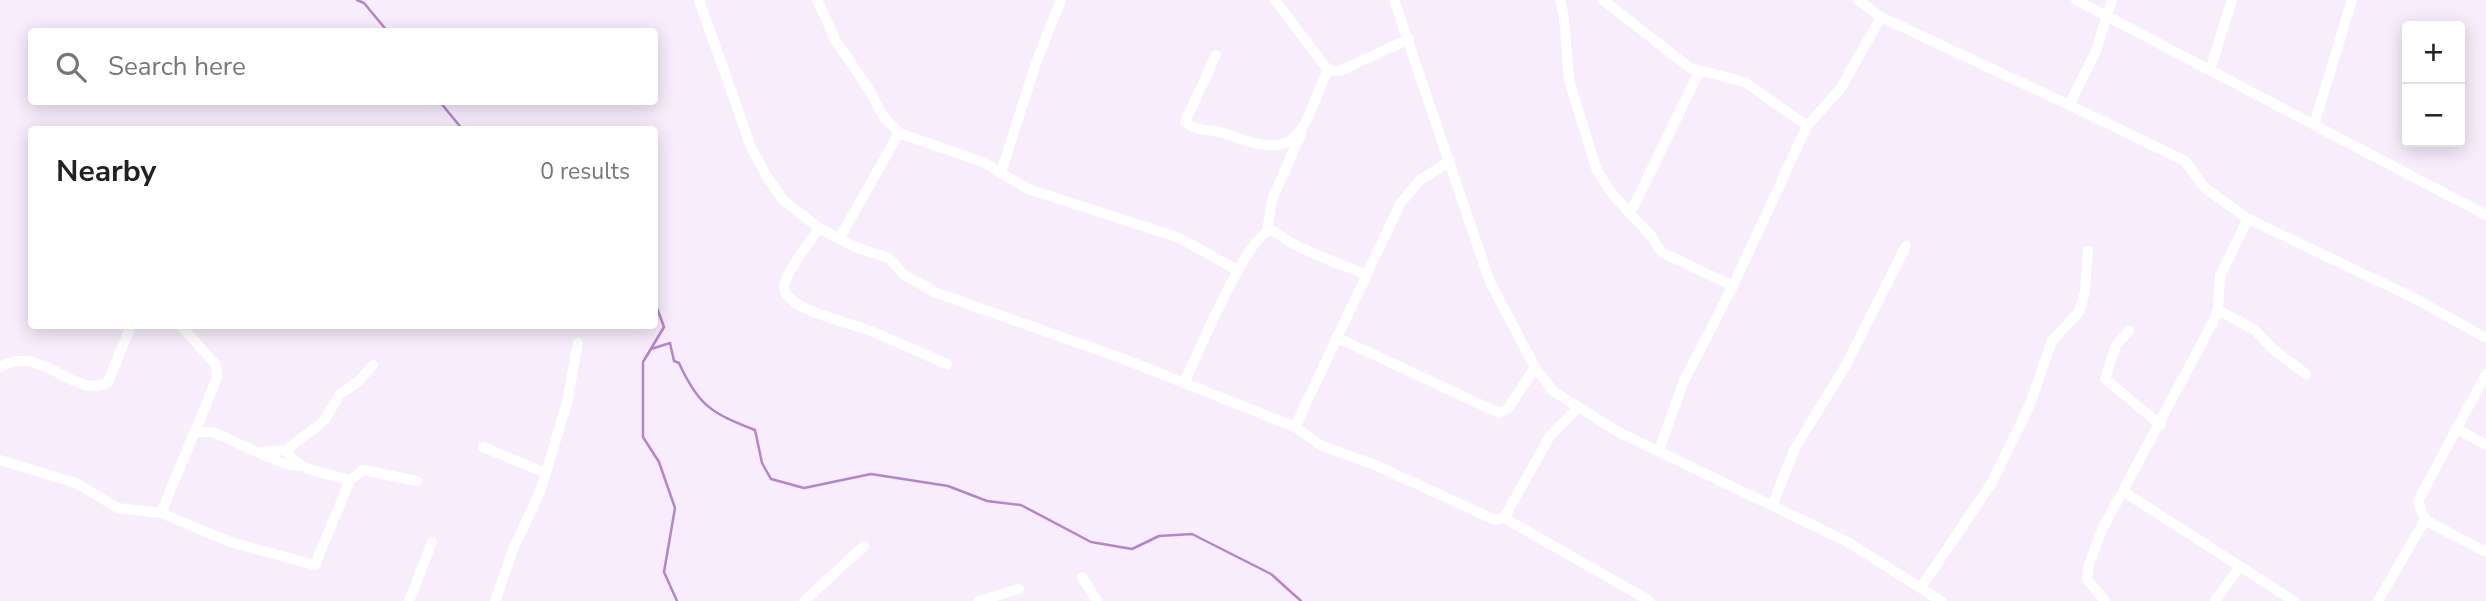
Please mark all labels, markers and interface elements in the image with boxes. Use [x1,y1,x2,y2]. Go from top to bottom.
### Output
map controls [2402,21,2465,147]
button: + [2402,21,2465,84]
search box [28,28,658,105]
icon: search [52,48,90,86]
text: Search here [108,49,246,84]
button: − [2402,84,2465,147]
text: Nearby [56,151,156,192]
text: 0 results [540,156,630,187]

